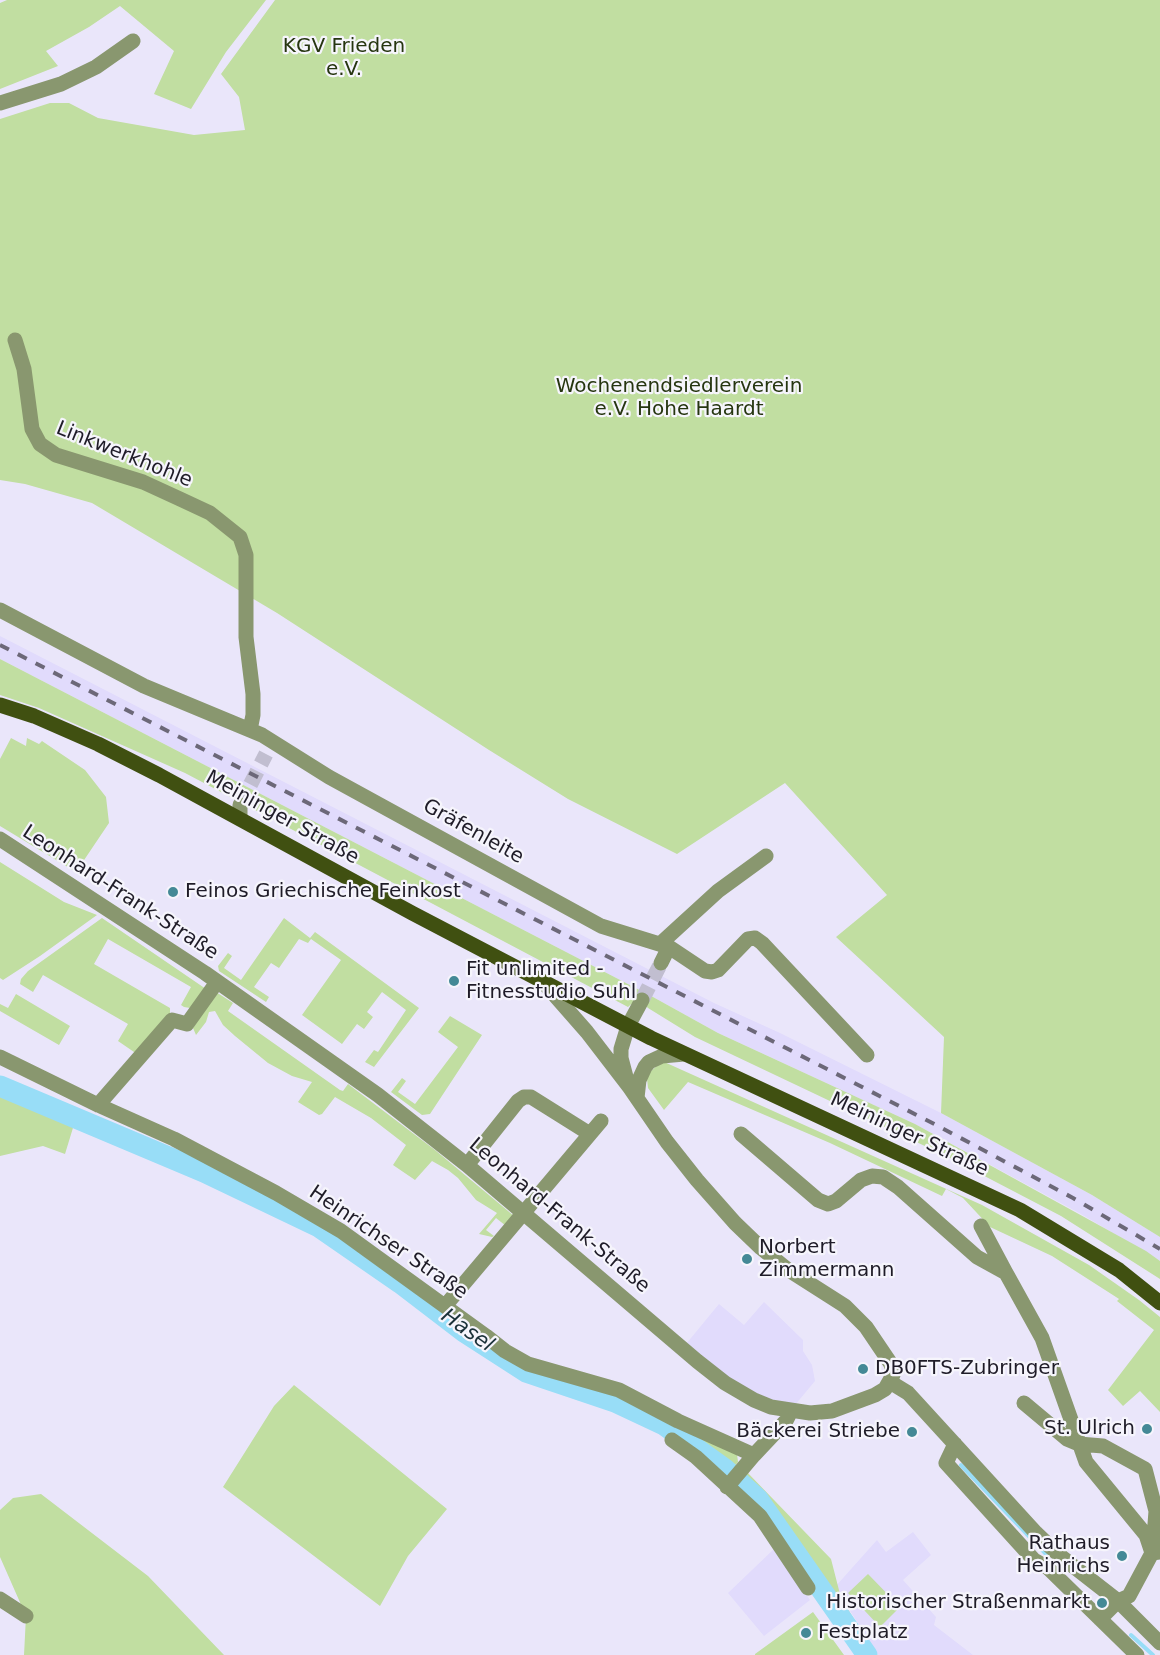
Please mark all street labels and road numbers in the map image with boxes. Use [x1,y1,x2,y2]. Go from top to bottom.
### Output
street label: Linkwerkhohle [52,417,196,493]
street label: Meininger Straße [201,766,363,870]
street label: Gräfenleite [418,794,528,870]
street label: Leonhard-Frank-Straße [18,821,222,965]
street label: Meininger Straße [826,1088,992,1182]
street label: Leonhard-Frank-Straße [464,1133,654,1299]
street label: Heinrichser Straße [304,1181,472,1305]

